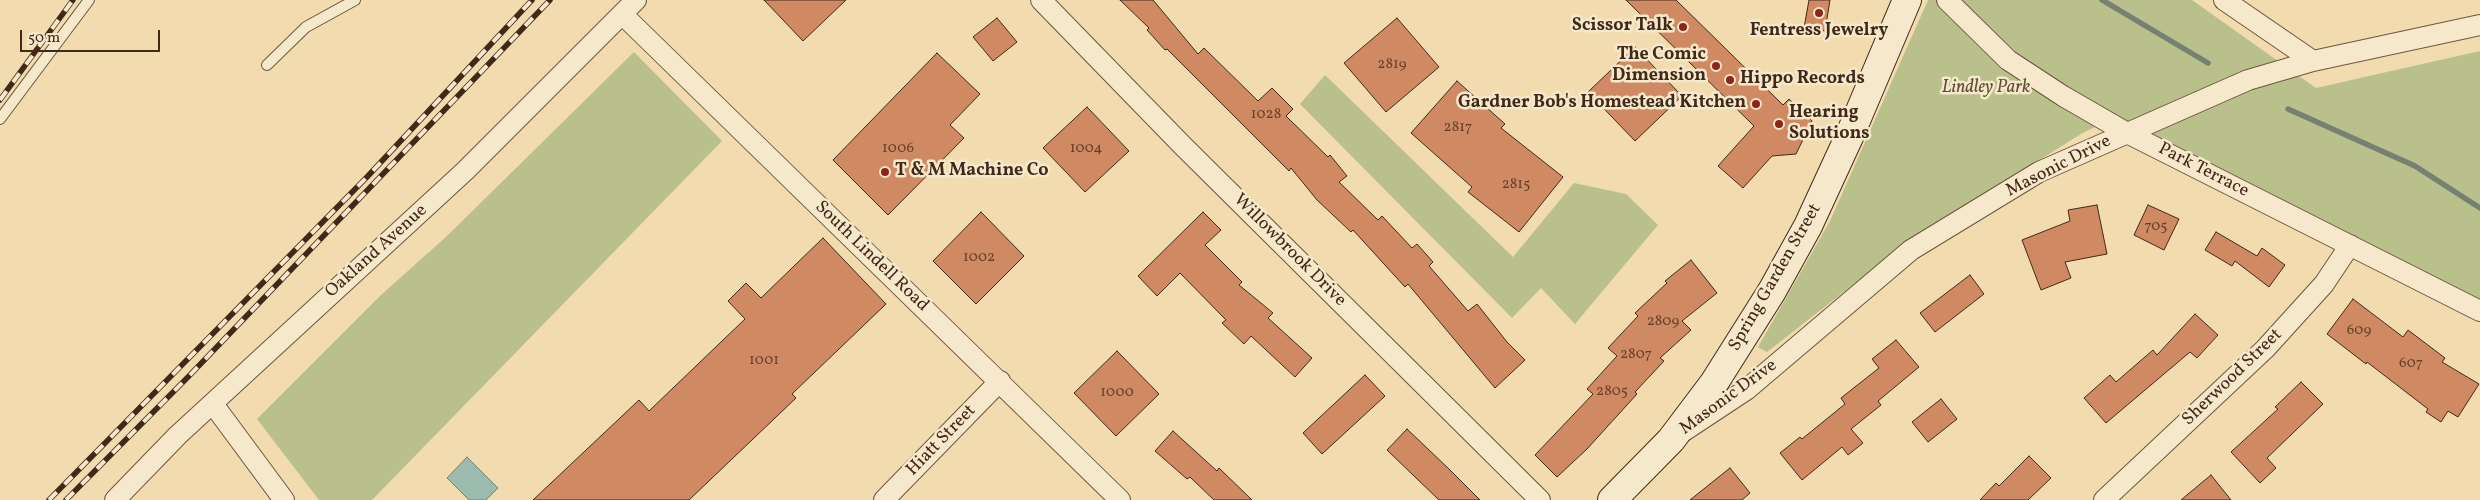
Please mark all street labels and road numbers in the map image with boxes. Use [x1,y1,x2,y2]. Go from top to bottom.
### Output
street label: Masonic Drive [2003,131,2115,203]
street label: Park Terrace [2154,139,2252,203]
street label: Willowbrook Drive [1228,190,1350,312]
street label: South Lindell Road [809,197,933,317]
street label: Spring Garden Street [1725,200,1827,356]
street label: Oakland Avenue [322,201,432,303]
street label: Sherwood Street [2179,325,2287,431]
street label: Masonic Drive [1676,356,1782,440]
street label: Hiatt Street [903,401,981,481]

